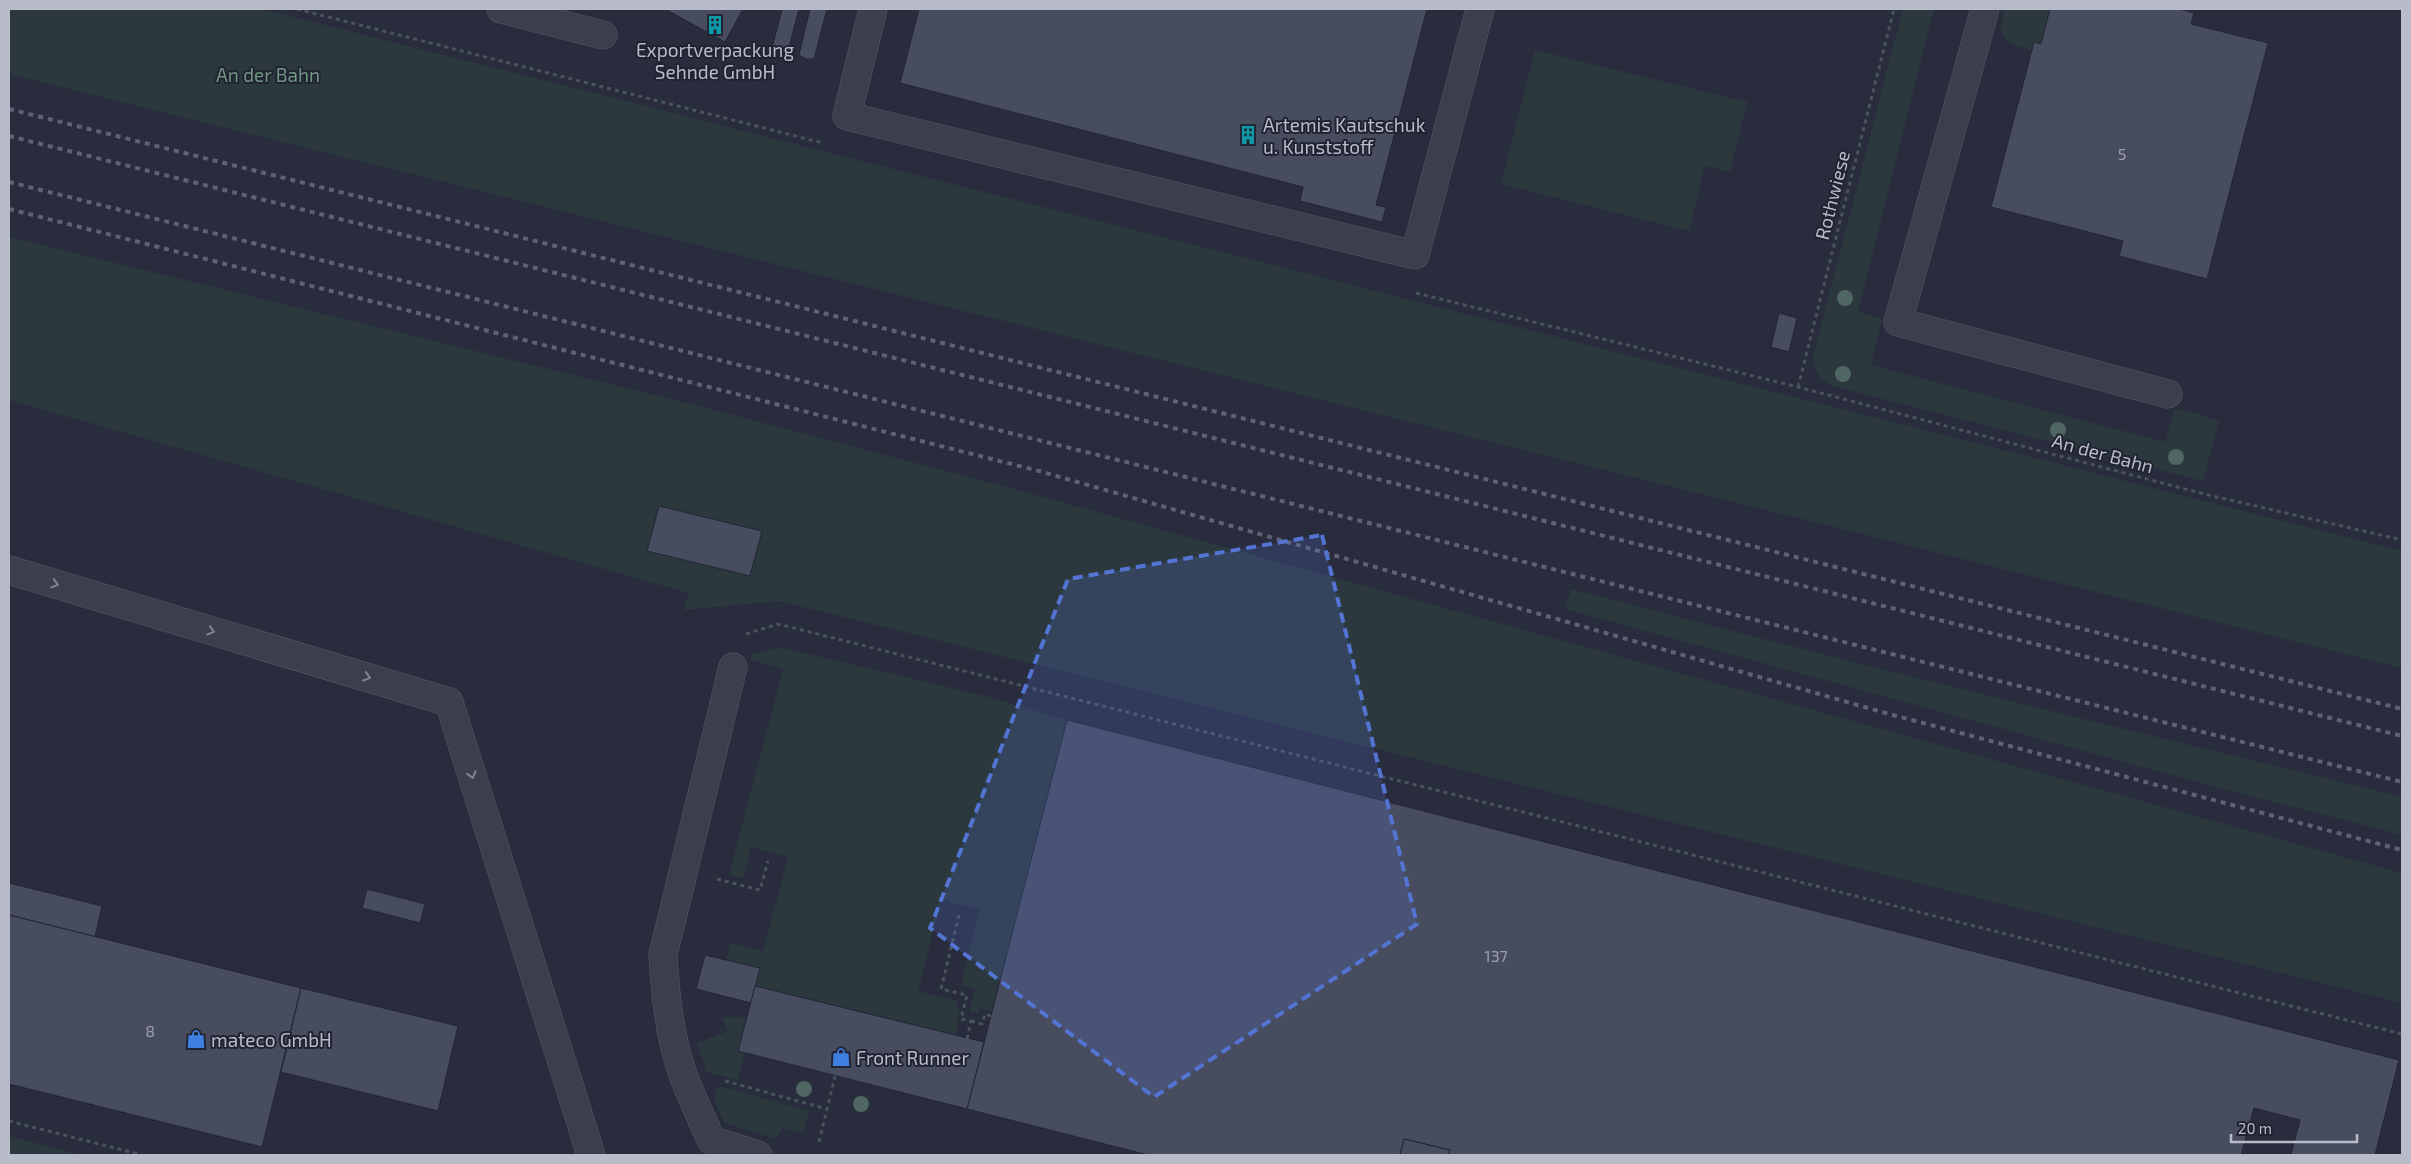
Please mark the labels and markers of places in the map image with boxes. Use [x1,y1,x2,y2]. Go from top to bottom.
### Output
building icon: Exportverpackung Sehnde GmbH [704,14,726,36]
place label: Exportverpackung Sehnde GmbH [636,38,794,83]
place label: Artemis Kautschuk u. Kunststoff [1263,113,1426,158]
building icon: Artemis Kautschuk u. Kunststoff [1237,124,1259,146]
shop icon: mateco GmbH [185,1028,207,1050]
place label: mateco GmbH [211,1028,332,1051]
shop icon: Front Runner [830,1046,852,1068]
place label: Front Runner [856,1046,969,1069]

